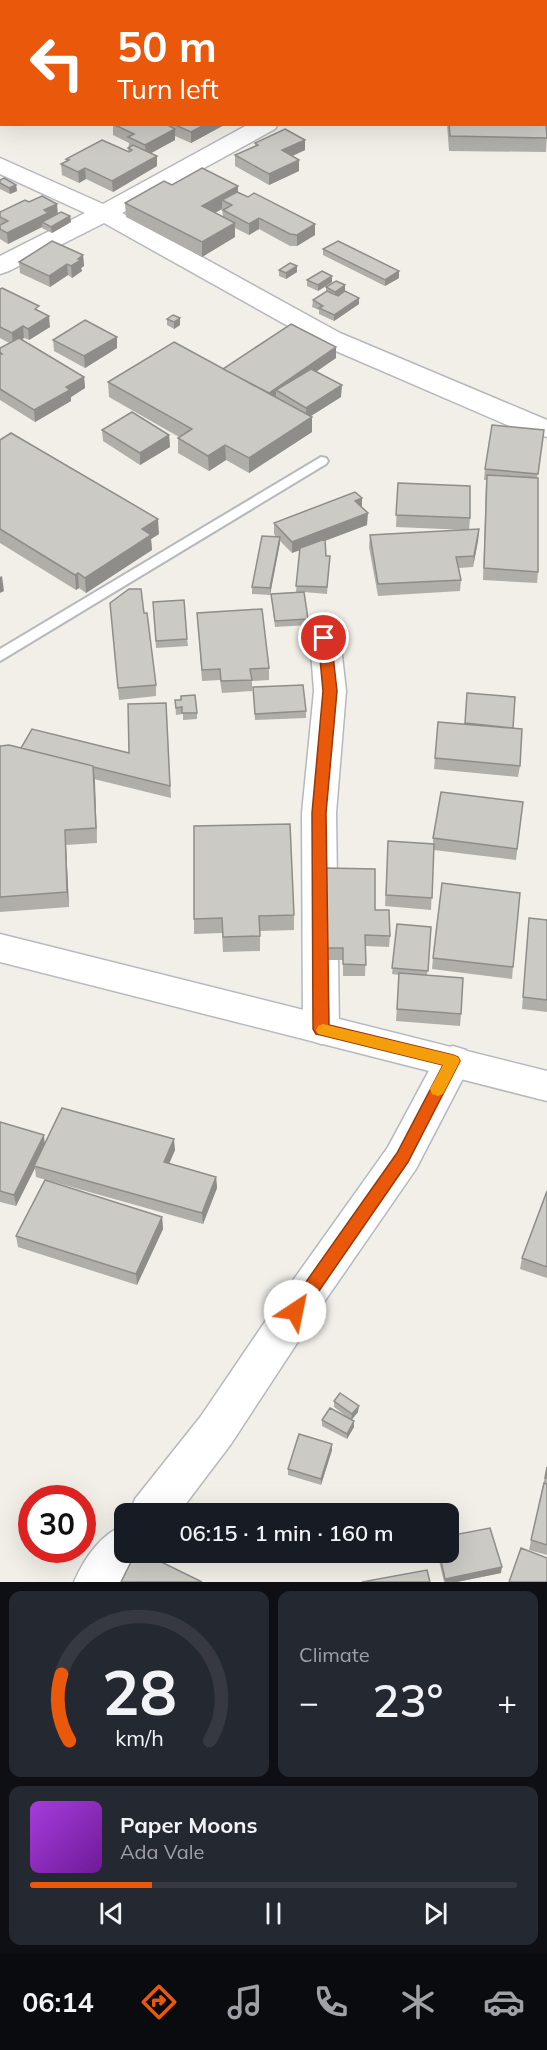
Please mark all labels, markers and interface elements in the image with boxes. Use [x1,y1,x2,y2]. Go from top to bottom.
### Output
text: 50 m [117,20,217,73]
icon: left [18,24,96,102]
text: Turn left [117,72,219,106]
pin [298,612,349,663]
icon: arrive [307,621,340,654]
position arrow [263,1279,327,1343]
speed limit sign: 30 [18,1485,96,1563]
text: 06:15 · 1 min · 160 m [179,1519,394,1547]
text: Climate [299,1642,370,1667]
text: 28 [102,1652,176,1731]
text: 23° [373,1672,443,1728]
text: − [299,1681,319,1722]
text: + [497,1681,517,1722]
text: km/h [115,1724,163,1751]
text: Paper Moons [120,1811,258,1839]
text: Ada Vale [120,1839,204,1864]
icon: previous [95,1897,128,1930]
icon: pause [257,1897,290,1930]
icon: next [419,1897,452,1930]
icon: directions [138,1981,180,2023]
icon: music [224,1981,266,2023]
icon: phone [310,1981,352,2023]
icon: climate [397,1981,439,2023]
icon: car [483,1981,525,2023]
text: 06:14 [22,1985,94,2019]

